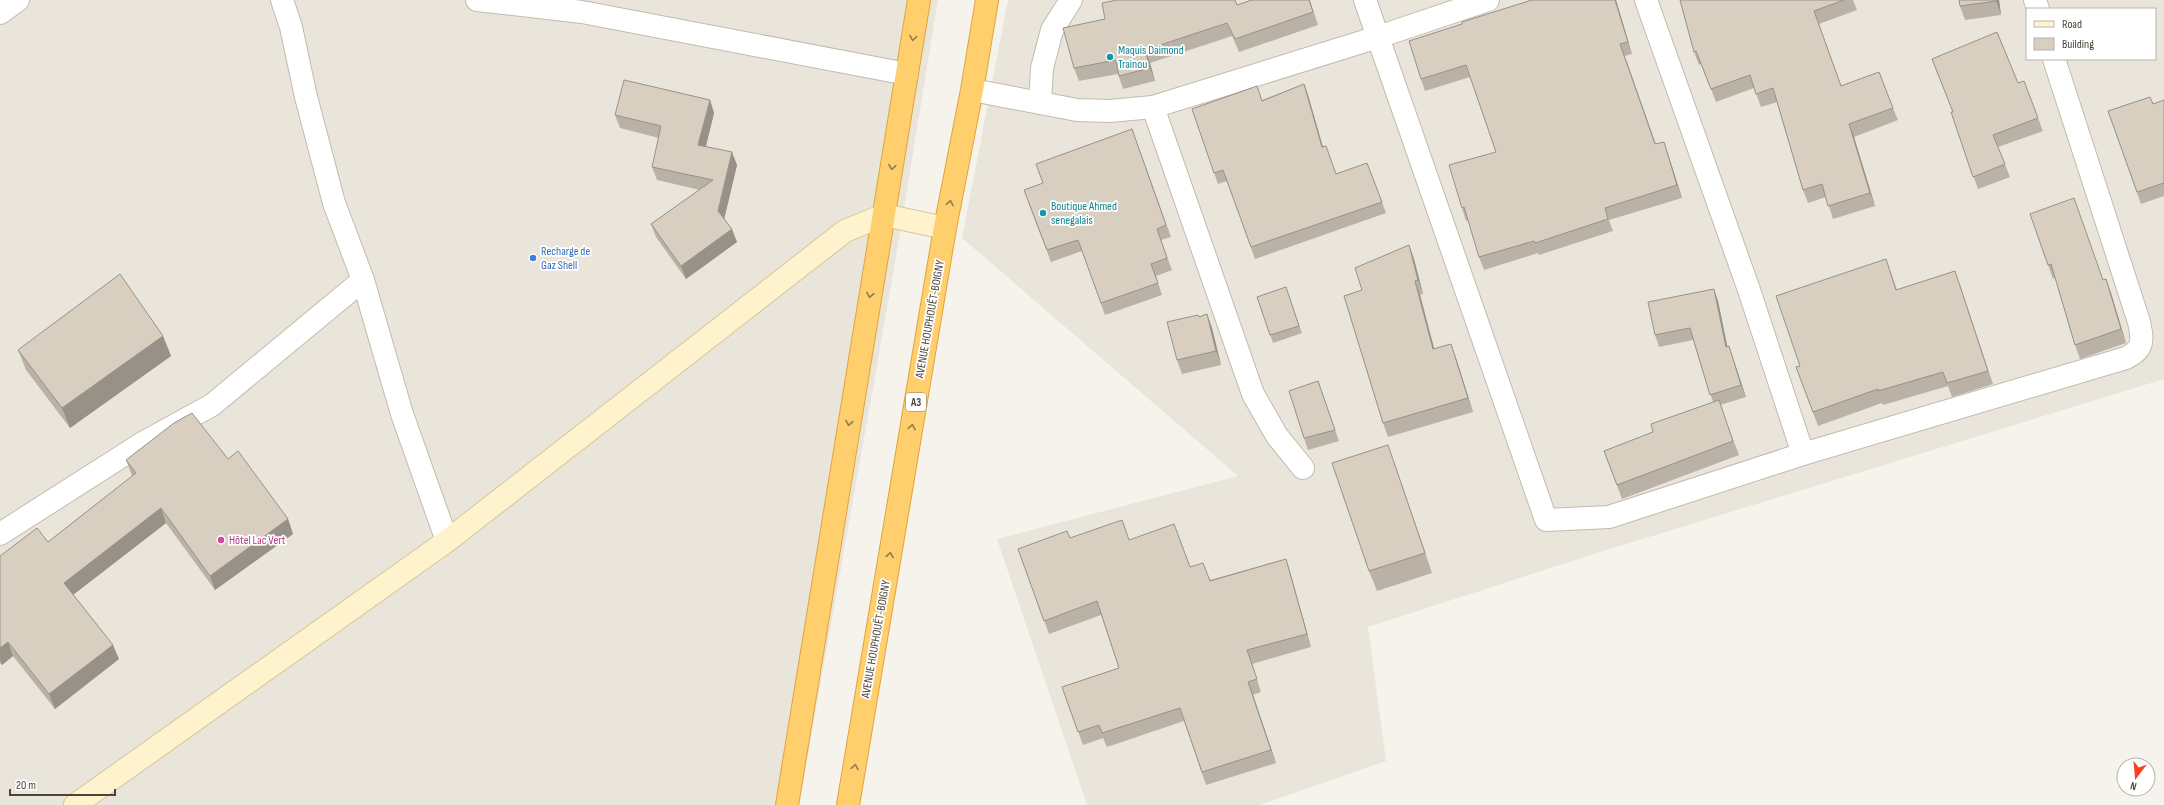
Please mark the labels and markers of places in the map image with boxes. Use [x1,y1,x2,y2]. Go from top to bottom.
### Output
place label: Maquis Daimond Trainou [1118,43,1184,72]
marker: Maquis Daimond Trainou [1105,52,1115,62]
place label: Boutique Ahmed senegalais [1051,199,1117,228]
marker: Boutique Ahmed senegalais [1038,208,1048,218]
place label: Recharge de Gaz Shell [541,244,590,273]
marker: Recharge de Gaz Shell [528,253,538,263]
place label: Hôtel Lac Vert [229,533,286,548]
marker: Hôtel Lac Vert [216,535,226,545]

